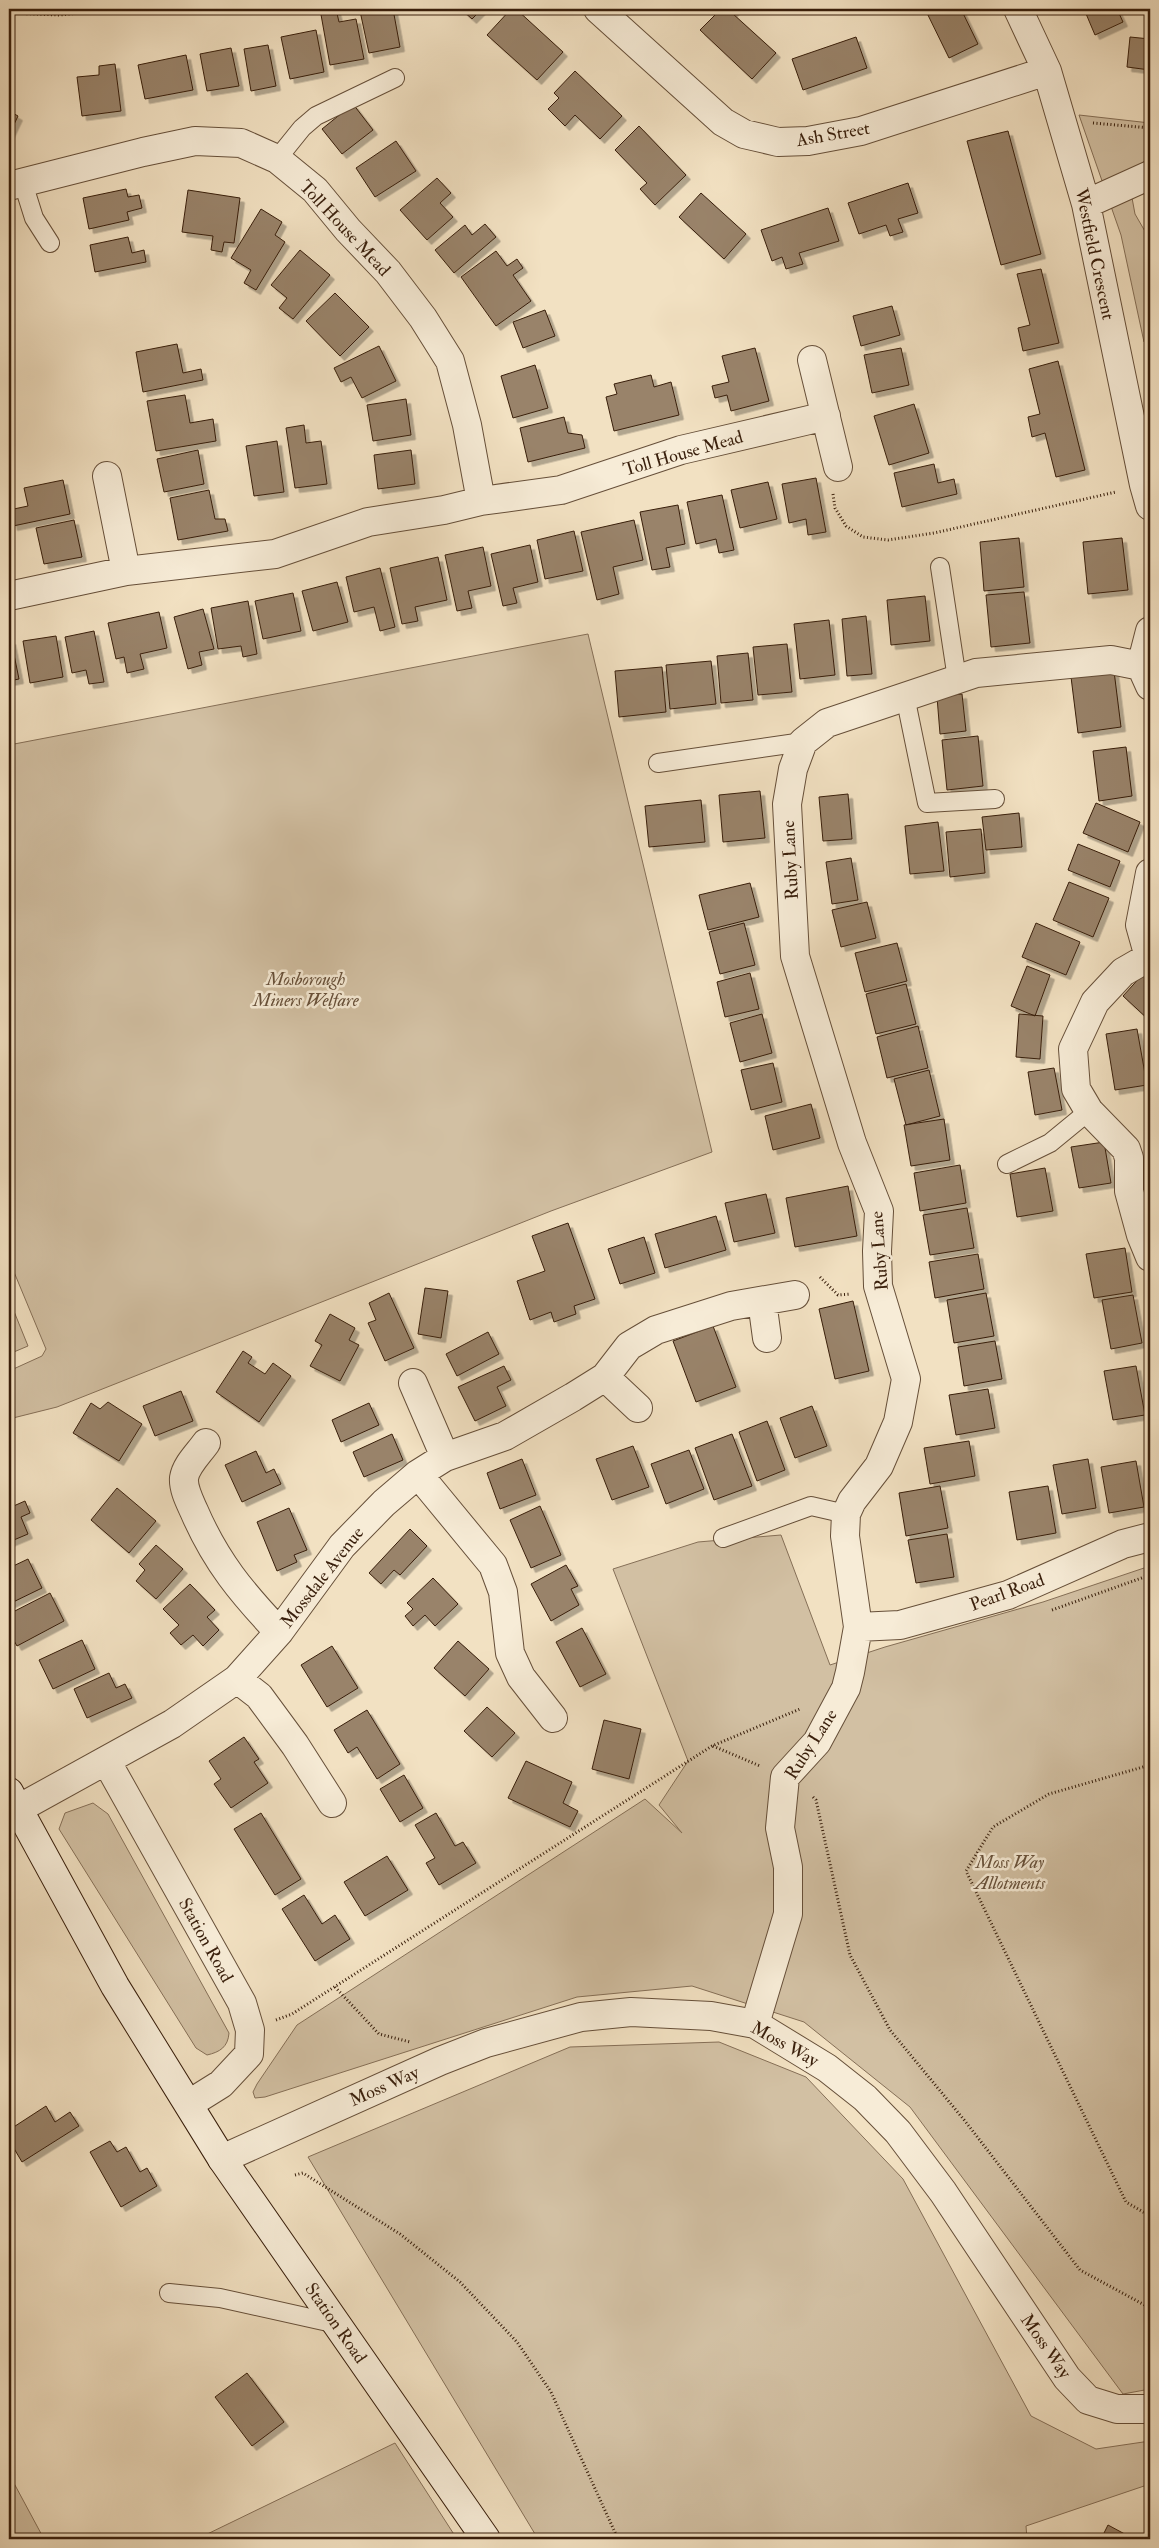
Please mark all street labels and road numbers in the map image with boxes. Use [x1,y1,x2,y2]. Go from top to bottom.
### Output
street label: Ash Street [794,117,872,152]
street label: Toll House Mead [294,175,395,281]
street label: Westfield Crescent [1069,185,1120,322]
street label: Toll House Mead [621,425,746,482]
street label: Ruby Lane [777,819,804,900]
street label: Ruby Lane [865,1210,894,1291]
street label: Mossdale Avenue [276,1522,369,1633]
street label: Pearl Road [967,1568,1048,1617]
street label: Ruby Lane [780,1704,843,1784]
street label: Station Road [173,1894,238,1987]
street label: Moss Way [747,2017,824,2073]
street label: Moss Way [346,2061,424,2112]
street label: Station Road [299,2279,372,2368]
street label: Moss Way [1015,2309,1077,2384]

